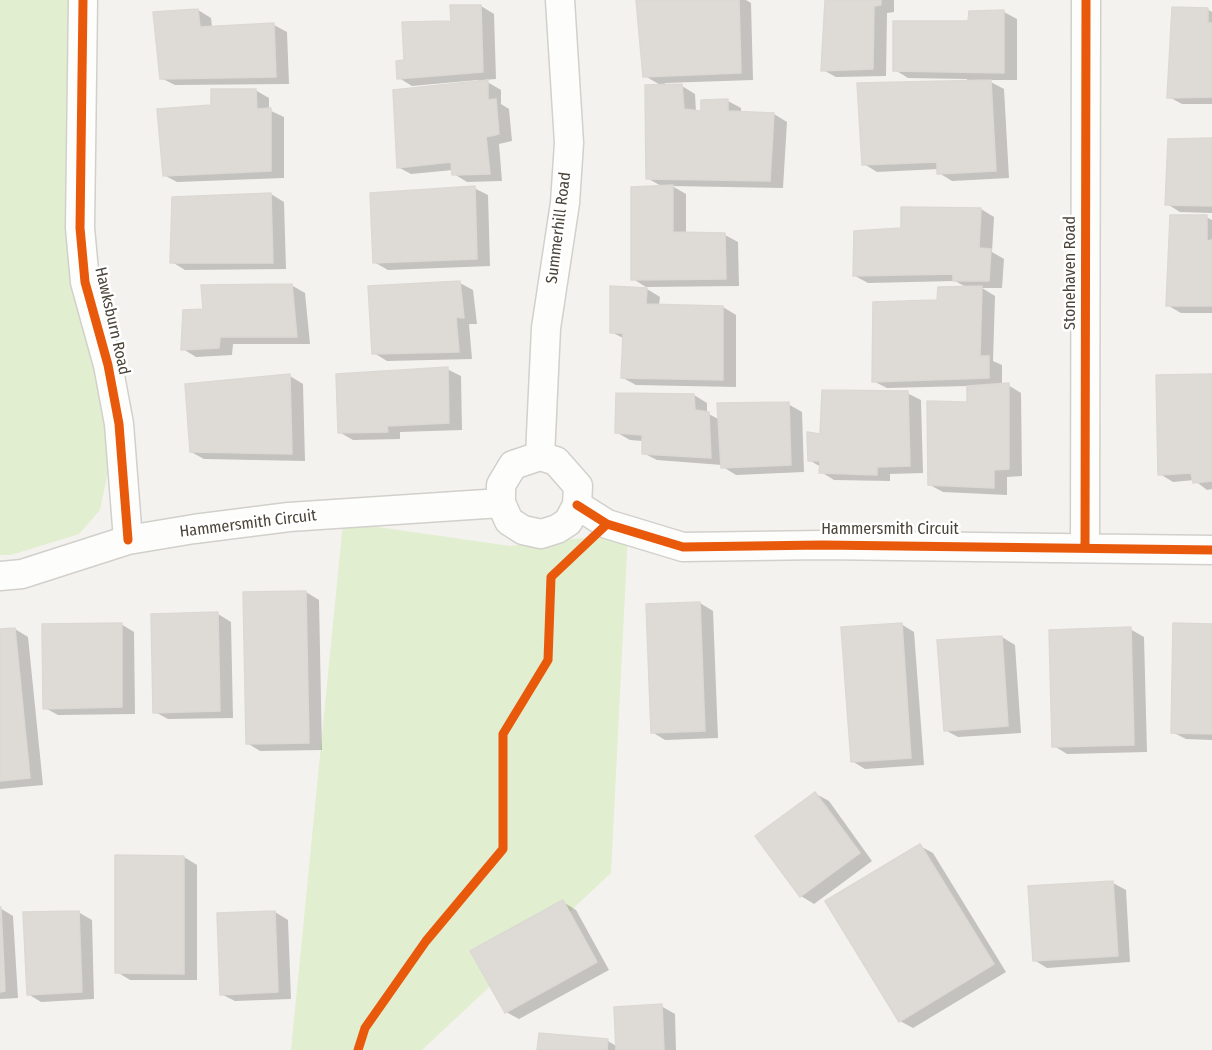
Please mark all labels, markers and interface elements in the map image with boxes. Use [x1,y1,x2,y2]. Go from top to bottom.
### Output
street label: Summerhill Road [543,171,575,285]
street label: Stonehaven Road [1061,216,1081,330]
street label: Hawksburn Road [90,265,134,377]
street label: Hammersmith Circuit [179,506,317,542]
street label: Hammersmith Circuit [821,520,959,540]

